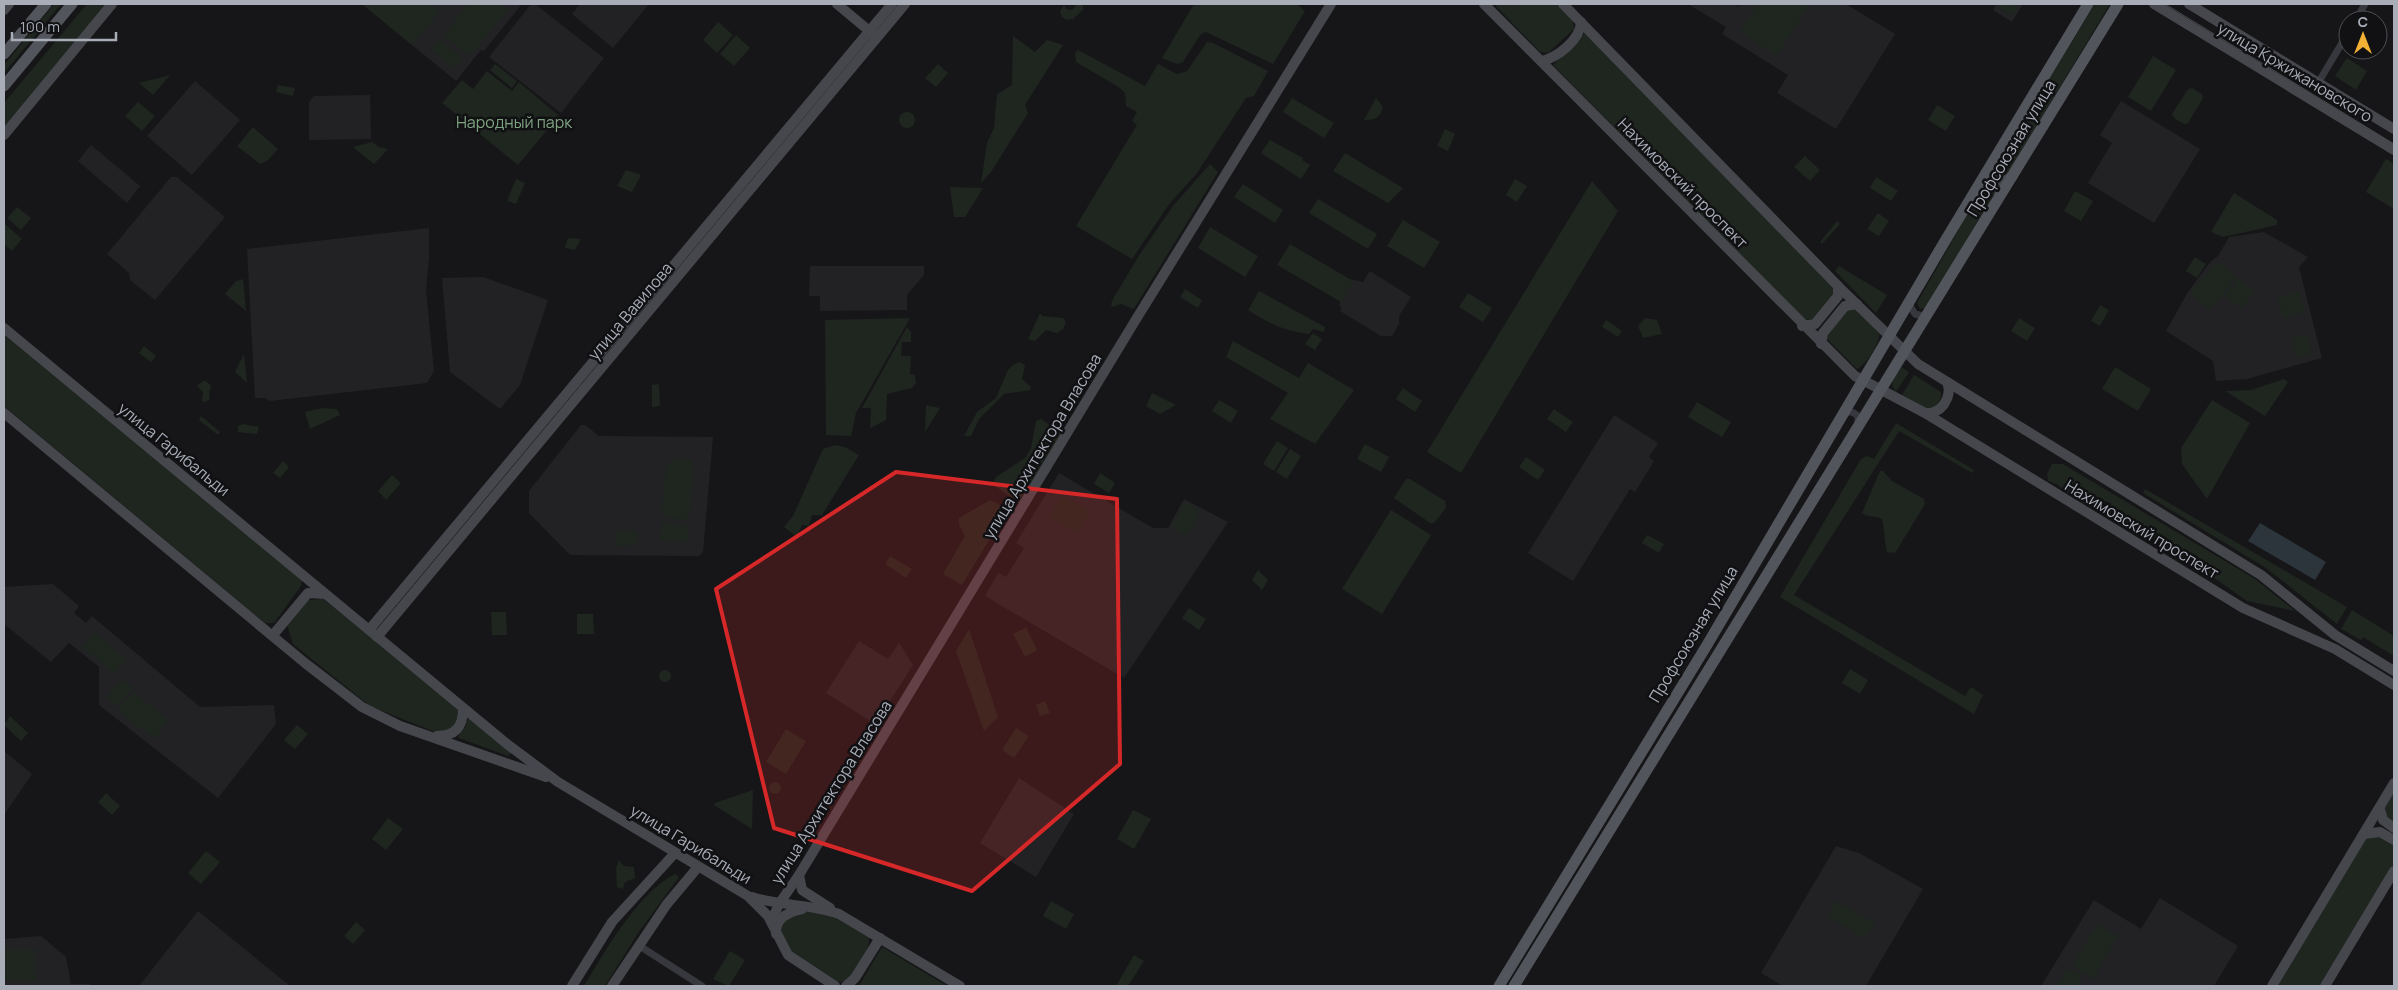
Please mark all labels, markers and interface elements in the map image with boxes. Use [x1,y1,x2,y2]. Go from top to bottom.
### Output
scale bar [12,10,116,42]
north arrow [2338,10,2388,60]
text: С [2358,12,2368,31]
text: 100 m [20,16,60,37]
street label: улица Кржижановского [2213,17,2377,127]
street label: Профсоюзная улица [1961,76,2061,220]
park label: Народный парк [456,111,573,133]
street label: Нахимовский проспект [1613,113,1753,253]
street label: улица Вавилова [583,258,677,364]
street label: улица Архитектора Власова [978,349,1106,543]
street label: улица Гарибальди [113,397,235,501]
street label: Нахимовский проспект [2061,474,2223,584]
street label: Профсоюзная улица [1643,562,1743,706]
street label: улица Архитектора Власова [765,696,897,888]
street label: улица Гарибальди [626,799,756,889]

